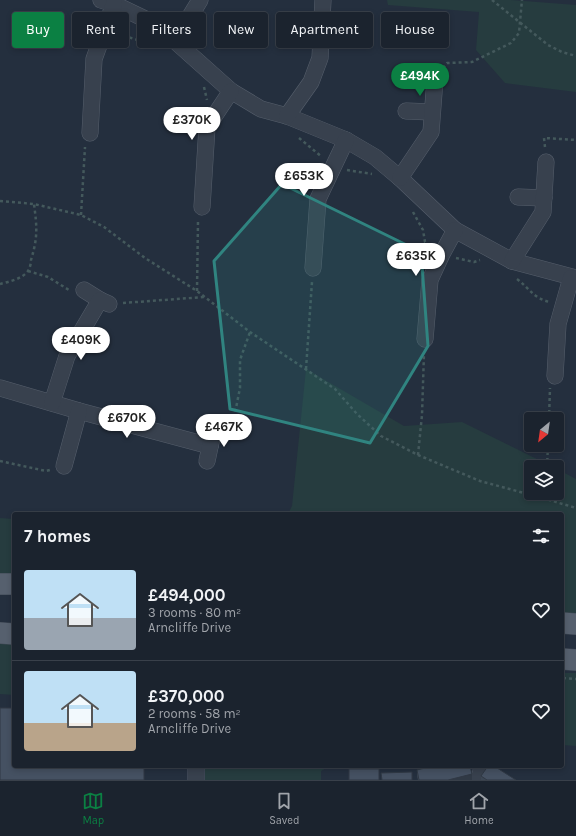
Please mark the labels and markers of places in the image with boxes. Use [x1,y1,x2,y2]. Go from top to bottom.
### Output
pin: £494K [392,63,448,97]
pin: £370K [164,107,220,141]
pin: £653K [276,163,332,197]
pin: £635K [388,243,444,277]
pin: £409K [53,327,109,361]
pin: £670K [99,405,155,439]
pin: £467K [196,414,252,448]

